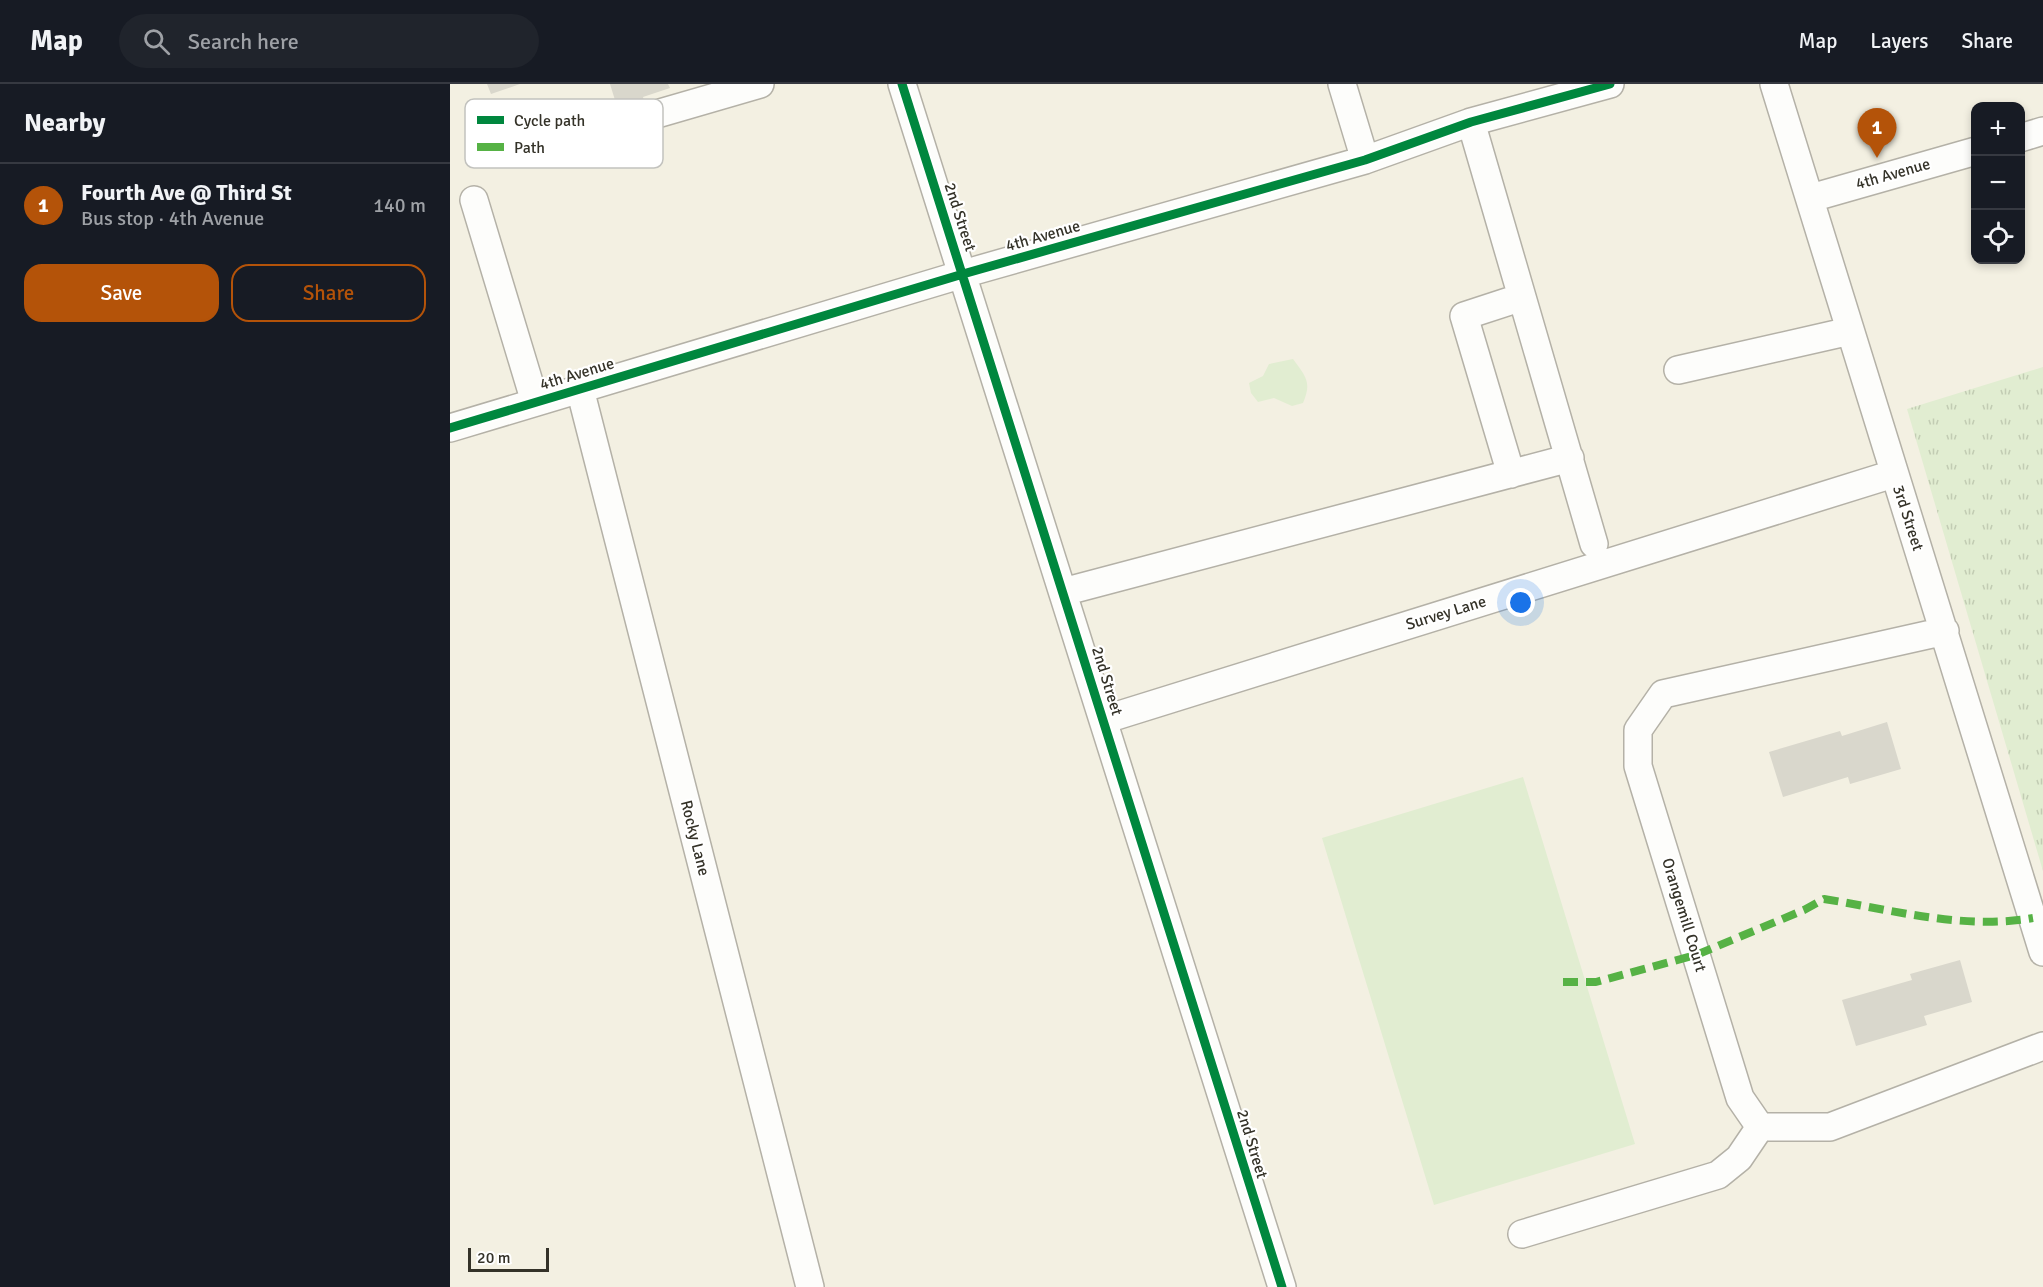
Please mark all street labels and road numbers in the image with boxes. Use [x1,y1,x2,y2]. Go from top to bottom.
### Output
street label: 4th Avenue [1853,154,1933,194]
street label: 2nd Street [940,180,981,254]
street label: 4th Avenue [1003,216,1083,256]
street label: 4th Avenue [537,353,617,395]
street label: 3rd Street [1888,483,1928,554]
street label: Survey Lane [1403,591,1489,635]
street label: 2nd Street [1087,644,1127,718]
street label: Rocky Lane [676,798,714,878]
street label: Orangemill Court [1657,856,1711,975]
street label: 2nd Street [1232,1107,1272,1181]

